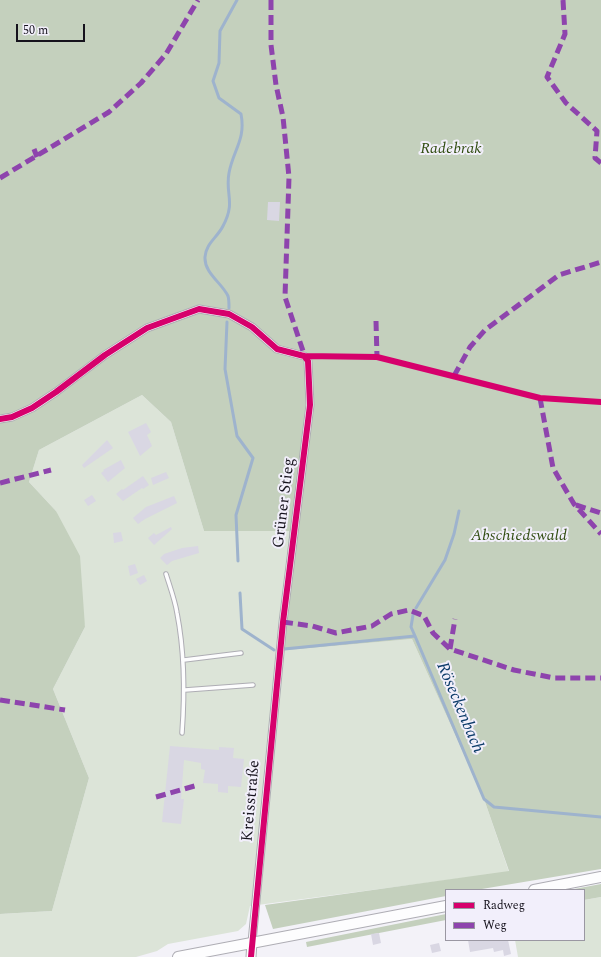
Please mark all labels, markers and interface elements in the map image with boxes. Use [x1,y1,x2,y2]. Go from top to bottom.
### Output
scale bar [18,16,87,42]
text: 50 m [23,21,48,40]
park label: Radebrak [420,140,482,160]
street label: Grüner Stieg [270,457,300,549]
park label: Abschiedswald [471,527,567,547]
water label: Röseckenbach [431,659,487,757]
street label: Kreisstraße [239,759,265,843]
legend [445,889,585,941]
text: Radweg [483,896,525,915]
text: Weg [483,916,507,935]

